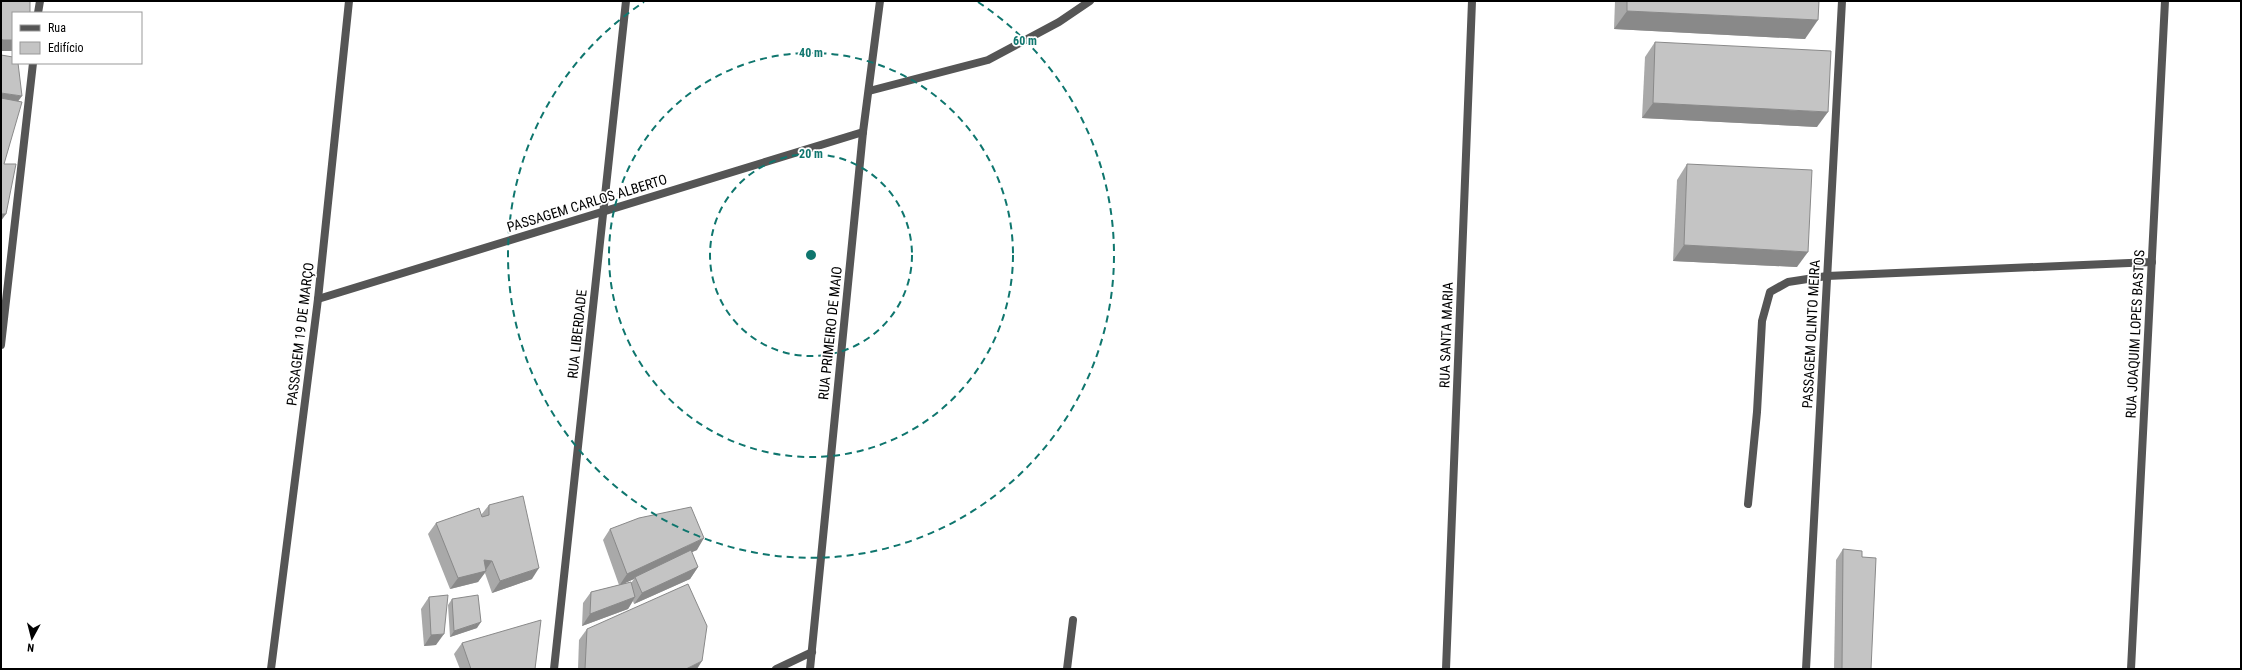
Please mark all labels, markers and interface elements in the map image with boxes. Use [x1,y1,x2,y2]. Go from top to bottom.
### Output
legend [12,12,142,64]
text: Rua [48,21,66,35]
text: 60 m [1013,34,1037,48]
text: Edifício [48,41,84,55]
text: 40 m [799,46,823,60]
text: 20 m [799,147,823,161]
street label: PASSAGEM CARLOS ALBERTO [505,171,669,235]
centre of rings [804,248,818,262]
street label: RUA JOAQUIM LOPES BASTOS [2123,249,2147,419]
street label: PASSAGEM OLINTO MEIRA [1799,259,1823,409]
street label: PASSAGEM 19 DE MARÇO [283,261,317,407]
street label: RUA PRIMEIRO DE MAIO [815,265,845,401]
street label: RUA SANTA MARIA [1436,282,1456,388]
street label: RUA LIBERDADE [564,289,590,379]
north arrow [12,618,52,658]
text: N [26,641,35,654]

